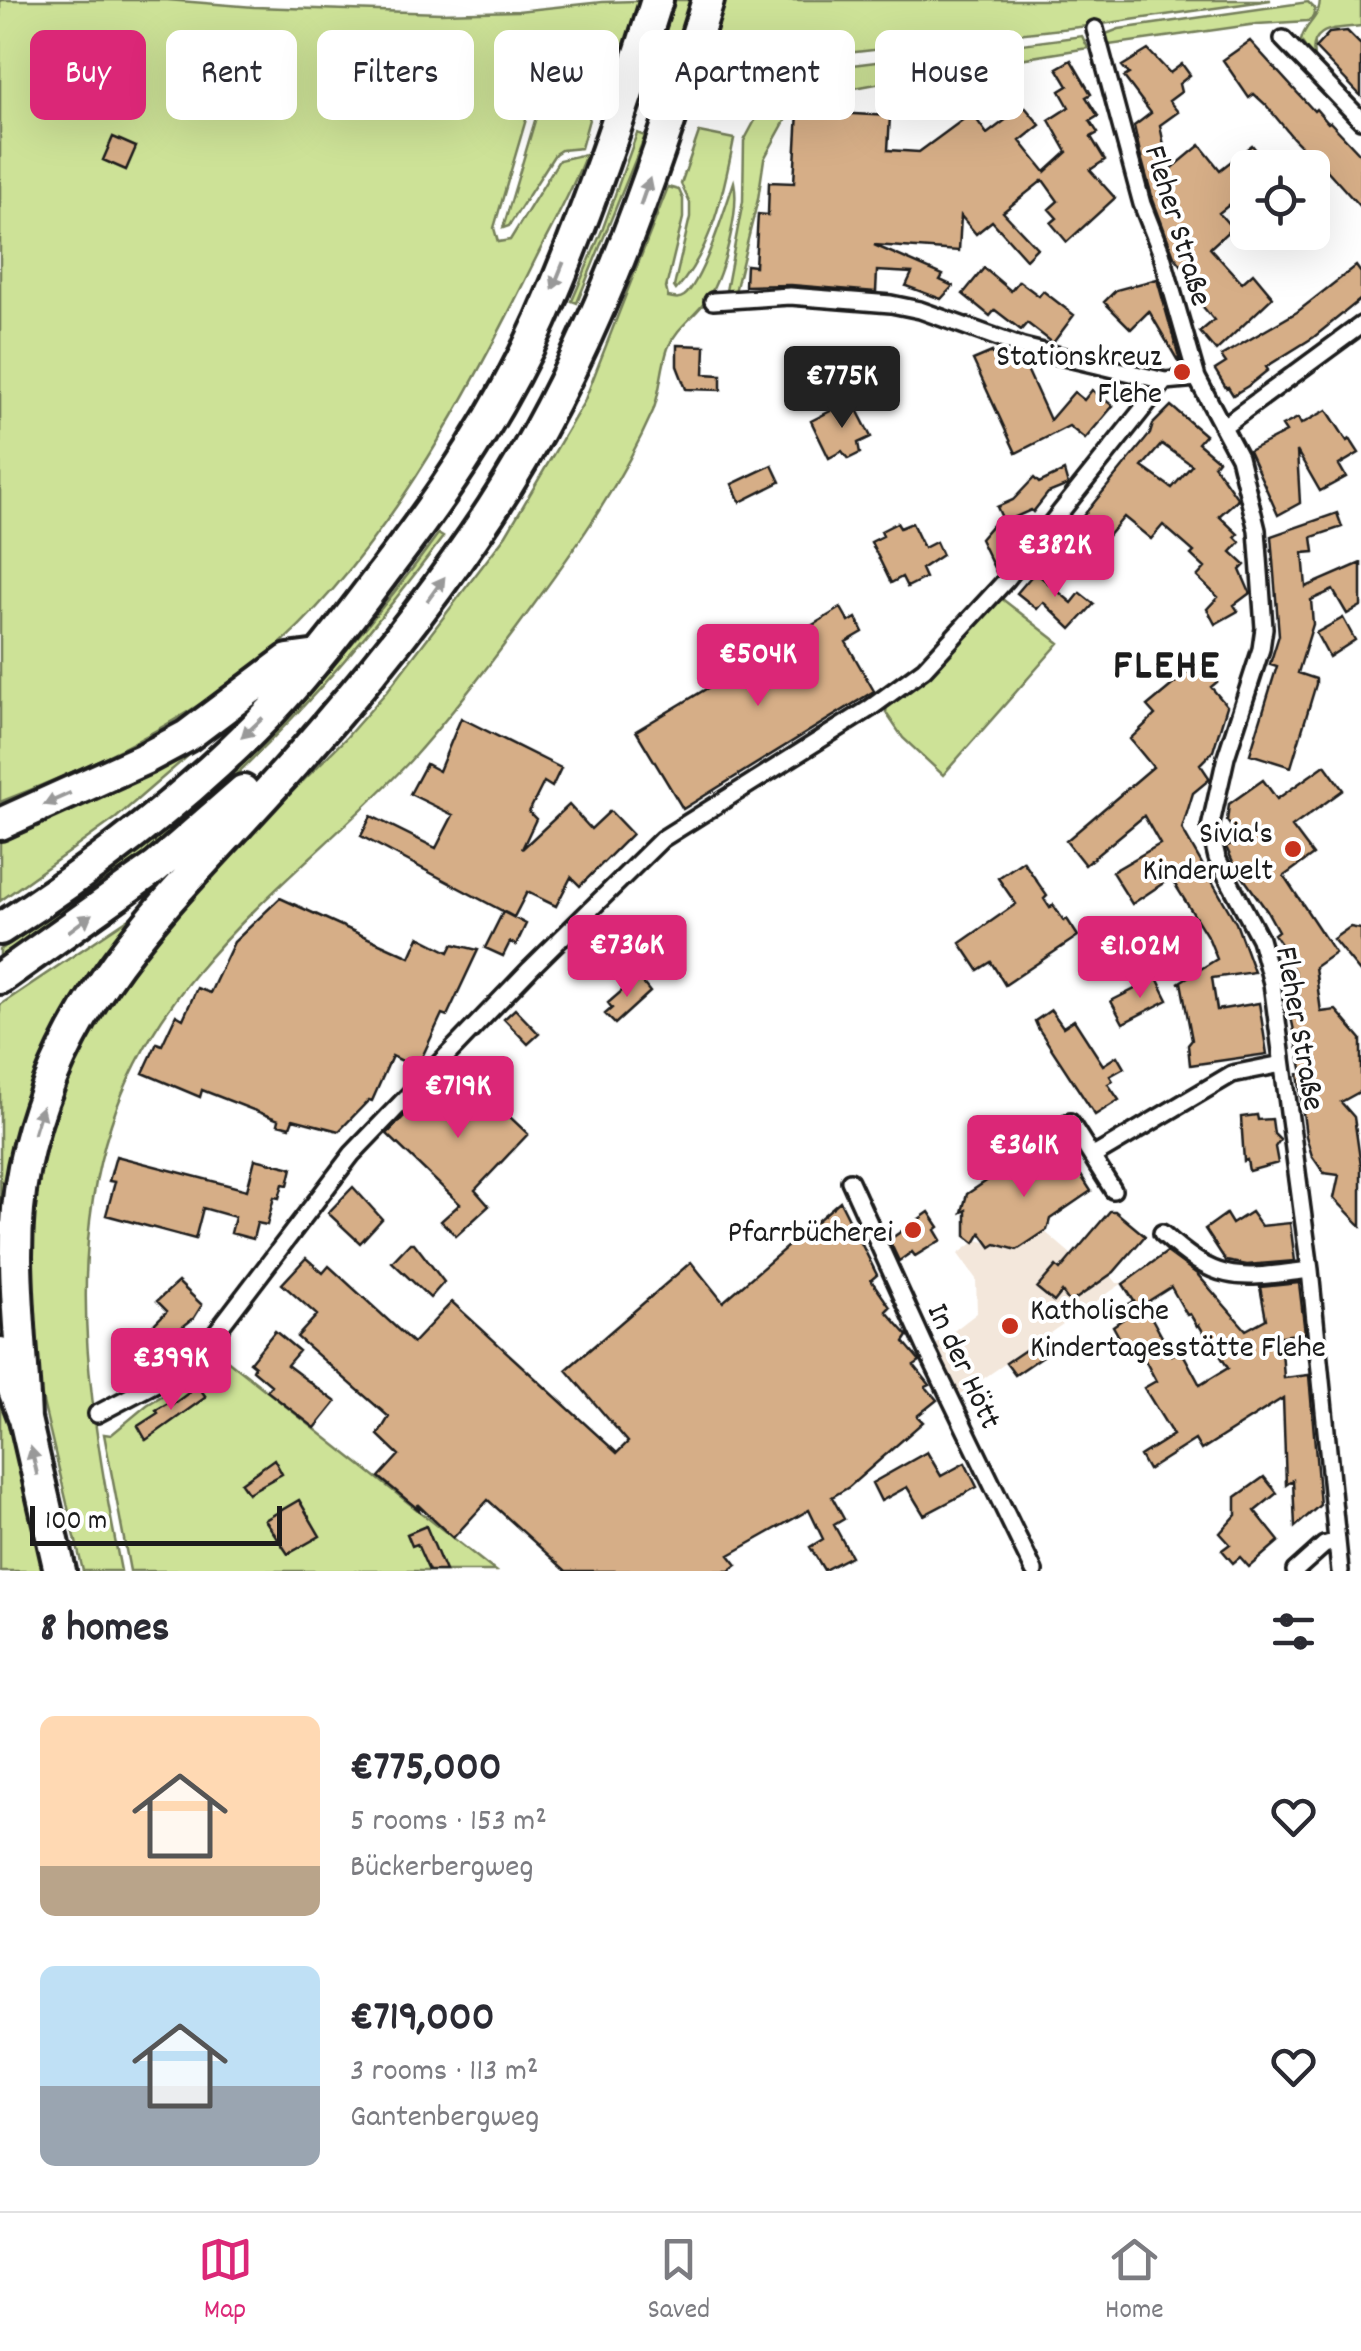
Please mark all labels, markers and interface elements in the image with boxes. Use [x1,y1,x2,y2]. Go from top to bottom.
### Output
chip: Buy [30,30,146,120]
chip: Rent [166,30,297,120]
chip: Filters [317,30,474,120]
chip: New [494,30,619,120]
chip: Apartment [639,30,855,120]
chip: House [875,30,1024,120]
street label: Fleher Straße [1129,140,1221,313]
map controls [1230,150,1330,250]
button: locate [1230,150,1330,250]
one-way arrow [638,176,653,206]
one-way arrow [550,262,566,292]
place label: Stationskreuz Flehe [996,336,1162,419]
pin: €775K [772,346,912,431]
text: €775K [806,355,878,401]
marker: Stationskreuz Flehe [1171,361,1193,383]
pin: €382K [985,515,1125,600]
text: €382K [1018,524,1092,570]
one-way arrow [425,576,445,602]
pin: €504K [688,624,828,709]
text: €504K [719,633,797,679]
district label: FLEHE [1113,639,1221,699]
one-way arrow [241,716,265,739]
one-way arrow [42,791,72,807]
place label: Sivia's Kinderwelt [1143,813,1273,896]
marker: Sivia's Kinderwelt [1282,838,1304,860]
one-way arrow [67,913,93,933]
pin: €736K [557,915,697,1000]
pin: €1.02M [1059,916,1221,1001]
text: €736K [590,924,664,970]
text: €1.02M [1100,925,1180,971]
street label: Fleher Straße [1260,943,1334,1115]
pin: €719K [388,1056,528,1141]
text: €719K [425,1065,491,1111]
one-way arrow [31,1104,46,1135]
pin: €361K [954,1115,1094,1200]
text: €361K [989,1124,1059,1170]
place label: Pfarrbücherei [727,1212,893,1258]
marker: Pfarrbücherei [902,1219,924,1241]
place label: Katholische Kindertagesstätte Flehe [1030,1290,1326,1373]
street label: In der Hött [912,1296,1011,1438]
marker: Katholische Kindertagesstätte Flehe [999,1315,1021,1337]
pin: €399K [101,1328,241,1413]
text: €399K [133,1337,209,1383]
one-way arrow [26,1445,41,1476]
scale bar [30,1501,282,1546]
text: 100 m [45,1503,107,1543]
text: 8 homes [40,1601,169,1661]
icon: filters [1266,1604,1321,1659]
text: €775,000 [350,1740,502,1800]
icon: home [120,1756,240,1876]
icon: heart [1266,1789,1321,1844]
text: 5 rooms · 153 m² [350,1800,547,1846]
text: Bückerbergweg [350,1846,533,1892]
text: €719,000 [350,1990,495,2050]
icon: home [120,2006,240,2126]
icon: heart [1266,2039,1321,2094]
text: 3 rooms · 113 m² [350,2050,539,2096]
text: Gantenbergweg [350,2096,539,2142]
tab: Map [198,2232,253,2332]
tab: Saved [648,2232,710,2332]
tab: Home [1105,2232,1163,2332]

